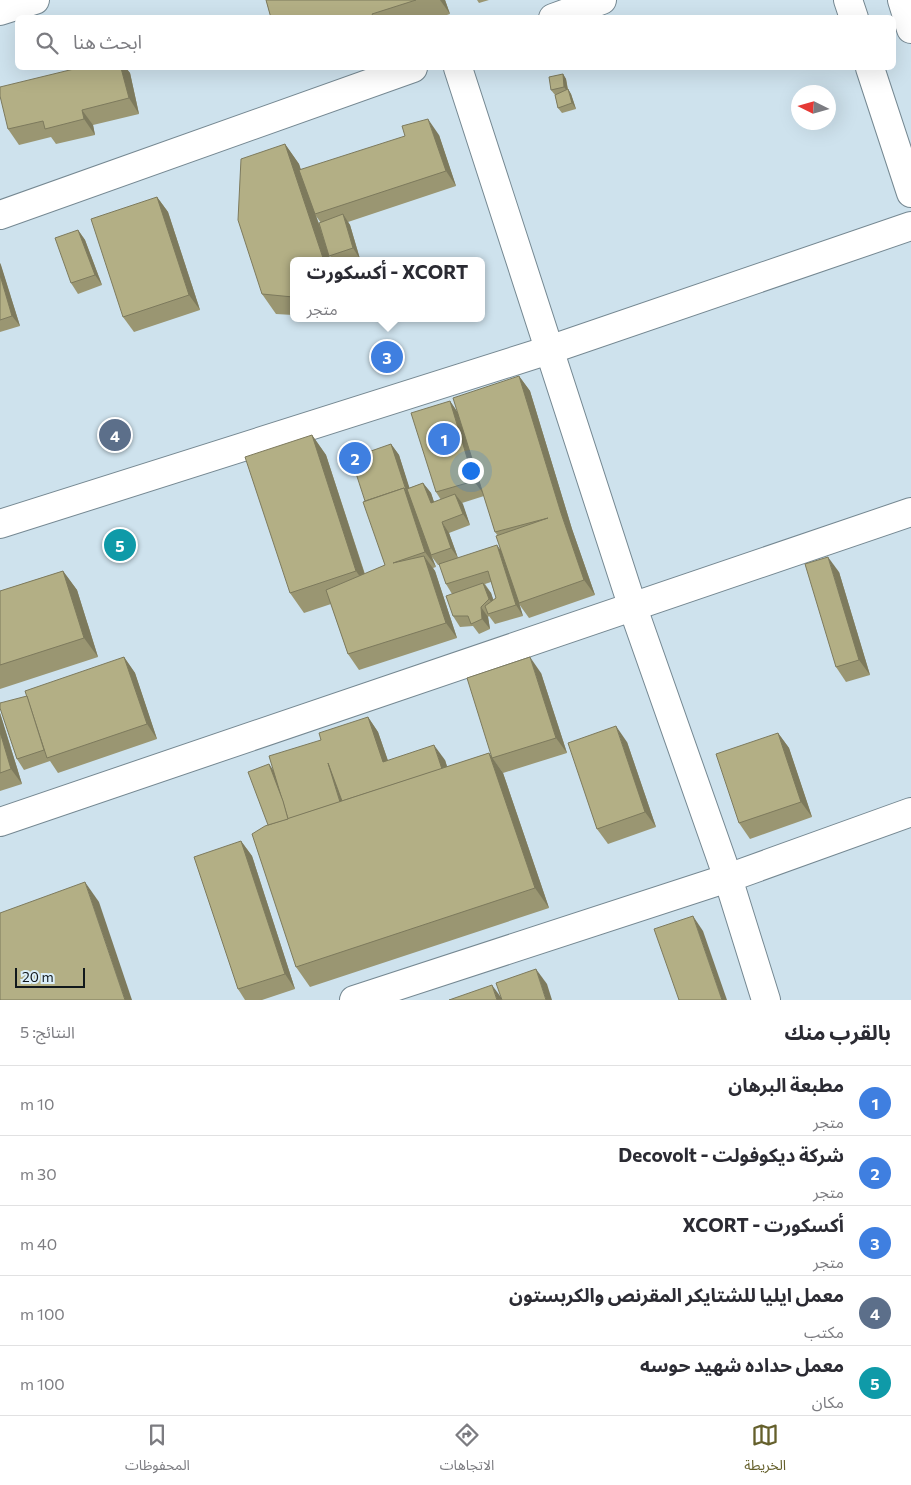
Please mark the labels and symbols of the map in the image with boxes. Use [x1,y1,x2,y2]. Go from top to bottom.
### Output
north arrow [791,85,836,130]
pin: 3 [371,338,403,376]
pin: 4 [99,416,131,454]
pin: 1 [428,420,460,458]
pin: 2 [339,439,371,477]
your location [458,458,484,484]
pin: 5 [104,526,136,564]
scale bar [15,965,85,988]

